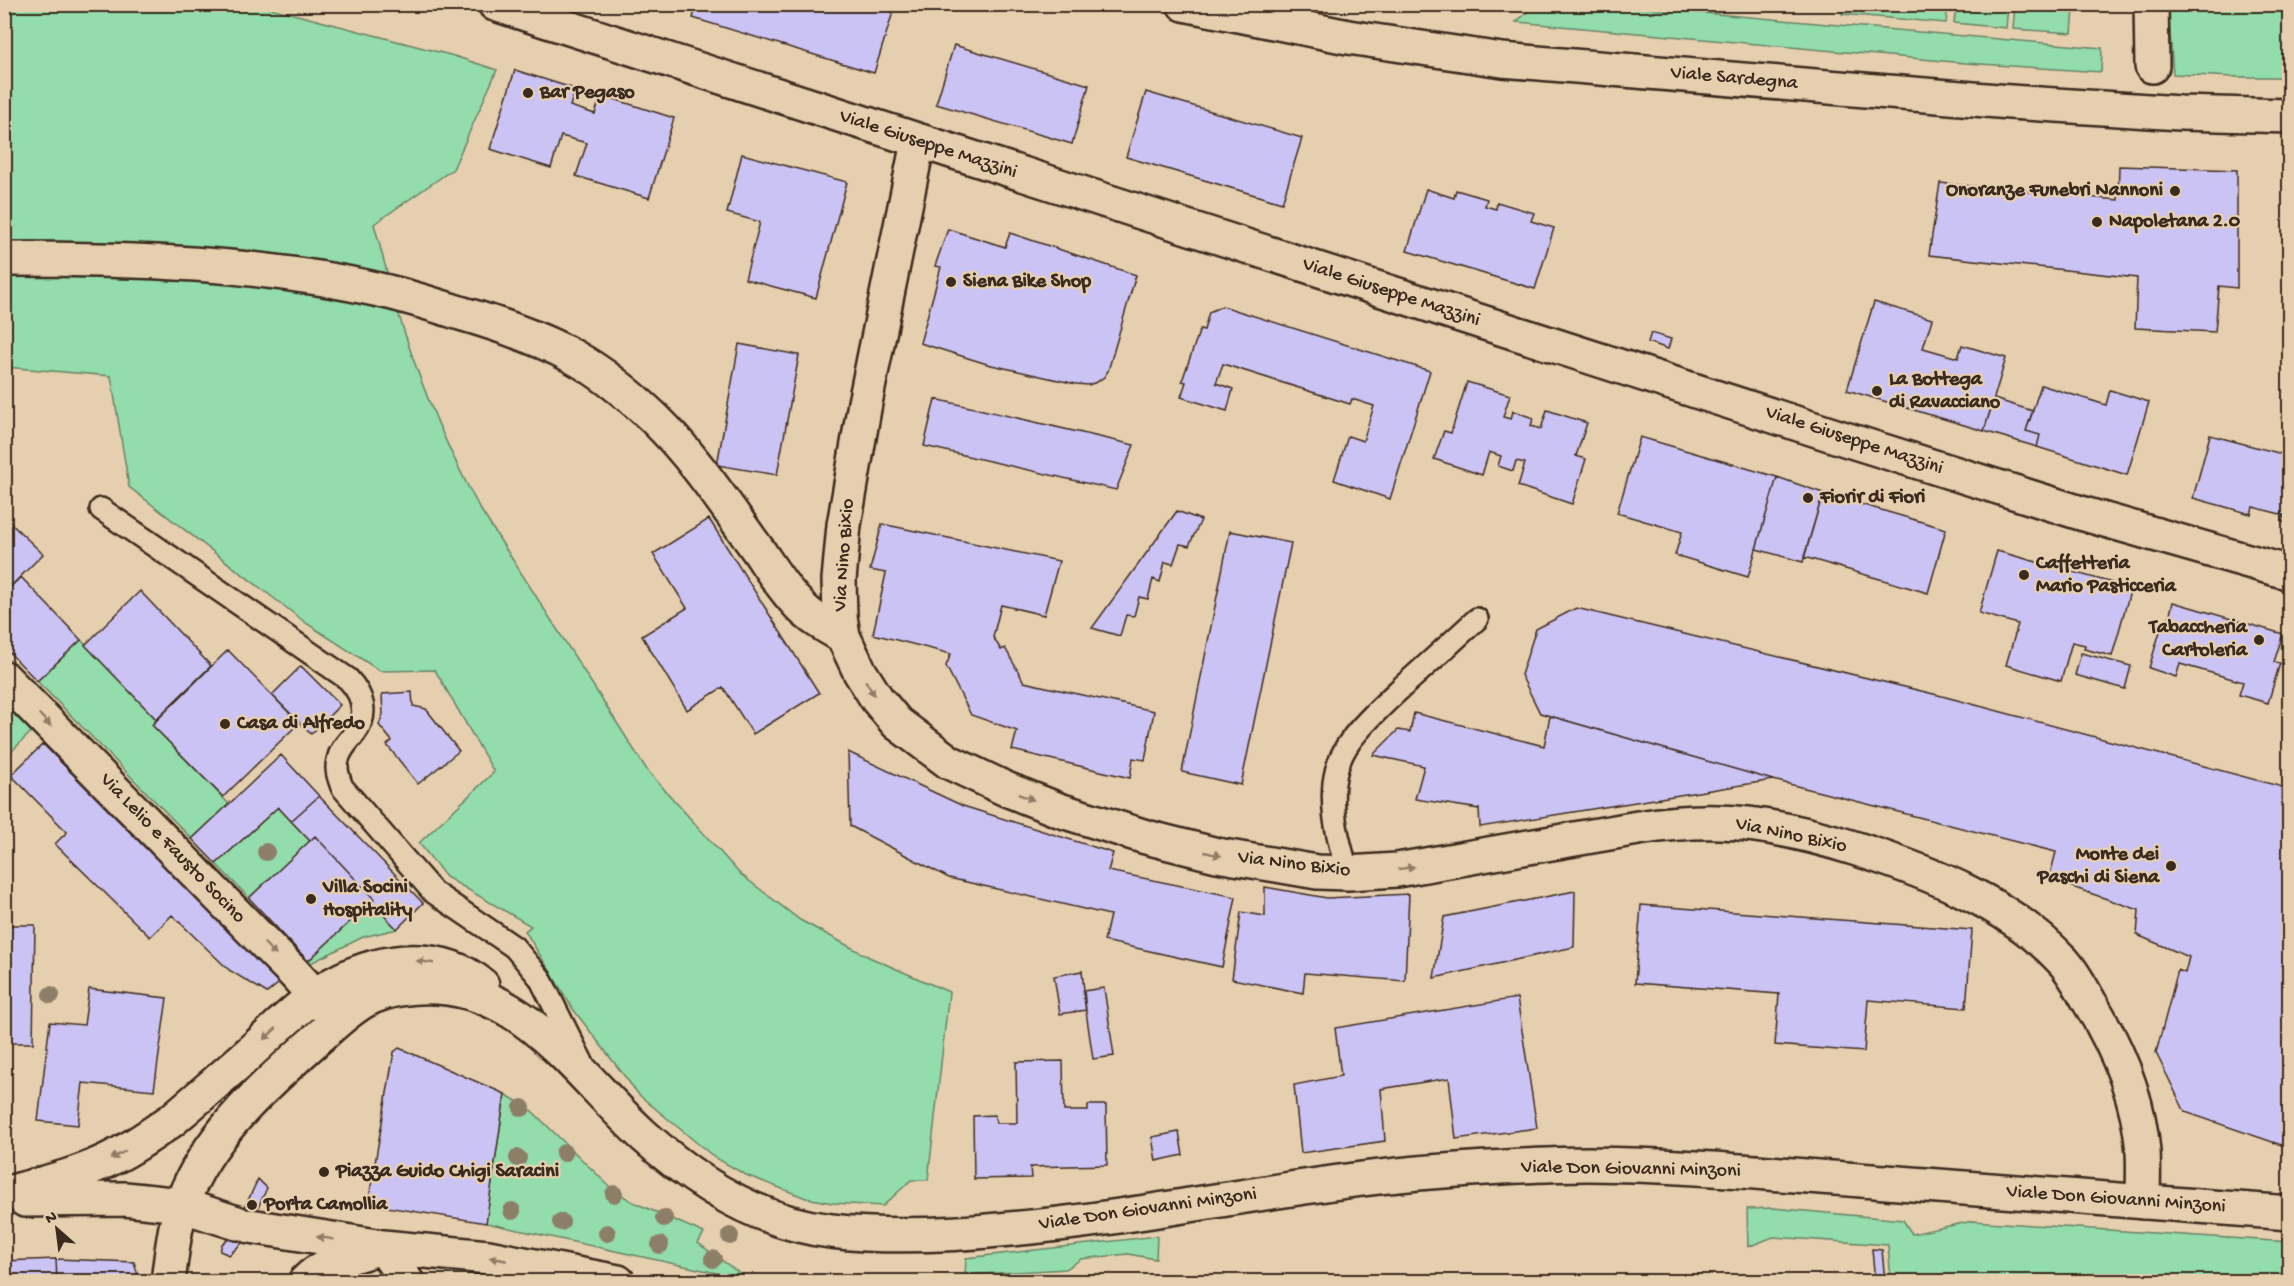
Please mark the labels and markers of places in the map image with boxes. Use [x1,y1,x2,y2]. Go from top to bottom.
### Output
place label: Bar Pegaso [539,82,635,105]
marker: Bar Pegaso [521,86,535,100]
place label: Onoranze Funebri Nannoni [1946,180,2163,203]
marker: Onoranze Funebri Nannoni [2168,184,2182,198]
place label: Napoletana 2.0 [2109,211,2241,234]
marker: Napoletana 2.0 [2090,215,2104,229]
place label: Siena Bike Shop [963,271,1091,294]
marker: Siena Bike Shop [944,275,958,289]
place label: La Bottega di Ravacciano [1889,369,2001,415]
marker: La Bottega di Ravacciano [1870,384,1884,398]
place label: Fiorir di Fiori [1819,487,1925,510]
marker: Fiorir di Fiori [1801,491,1815,505]
place label: Caffetteria Mario Pasticceria [2035,553,2177,599]
marker: Caffetteria Mario Pasticceria [2017,568,2031,582]
place label: Tabaccheria Cartoleria [2147,617,2248,663]
marker: Tabaccheria Cartoleria [2252,633,2266,647]
place label: Casa di Alfredo [236,713,365,736]
marker: Casa di Alfredo [218,717,232,731]
place label: Monte dei Paschi di Siena [2037,844,2160,890]
marker: Monte dei Paschi di Siena [2164,859,2178,873]
place label: Villa Socini Hospitality [322,877,413,923]
marker: Villa Socini Hospitality [304,892,318,906]
place label: Piazza Guido Chigi Saracini [335,1161,559,1184]
marker: Piazza Guido Chigi Saracini [317,1165,331,1179]
place label: Porta Camollia [263,1194,388,1217]
marker: Porta Camollia [245,1198,259,1212]

